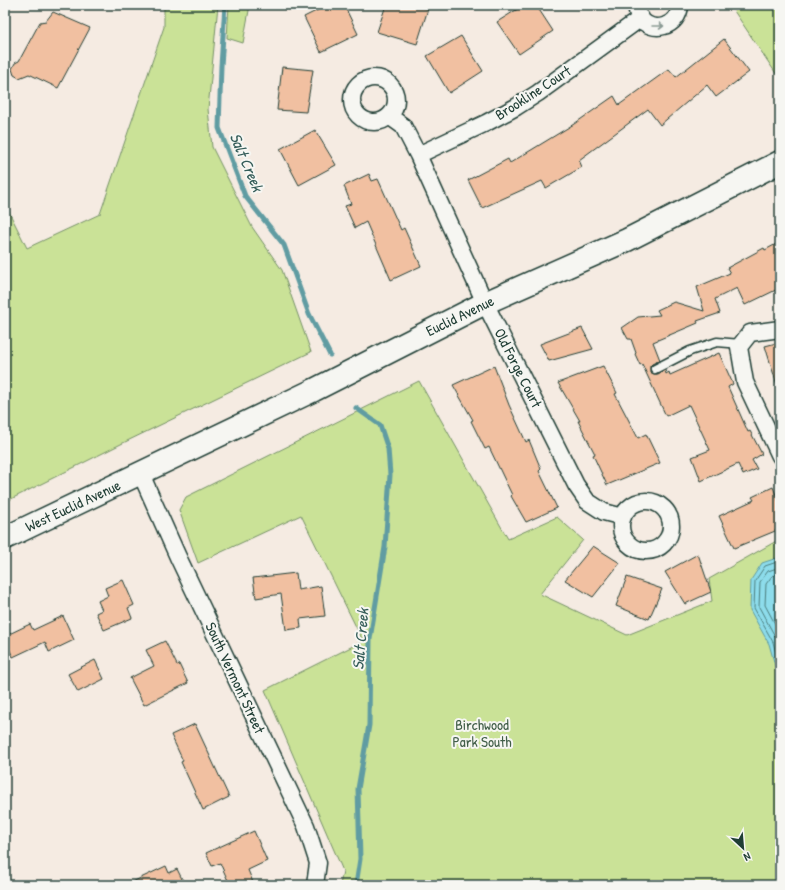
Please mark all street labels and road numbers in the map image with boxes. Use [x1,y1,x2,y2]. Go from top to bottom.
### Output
street label: Brookline Court [491,60,575,125]
street label: Euclid Avenue [422,290,497,341]
street label: Old Forge Court [489,325,548,412]
street label: West Euclid Avenue [22,474,124,537]
street label: South Vermont Street [200,619,271,738]

